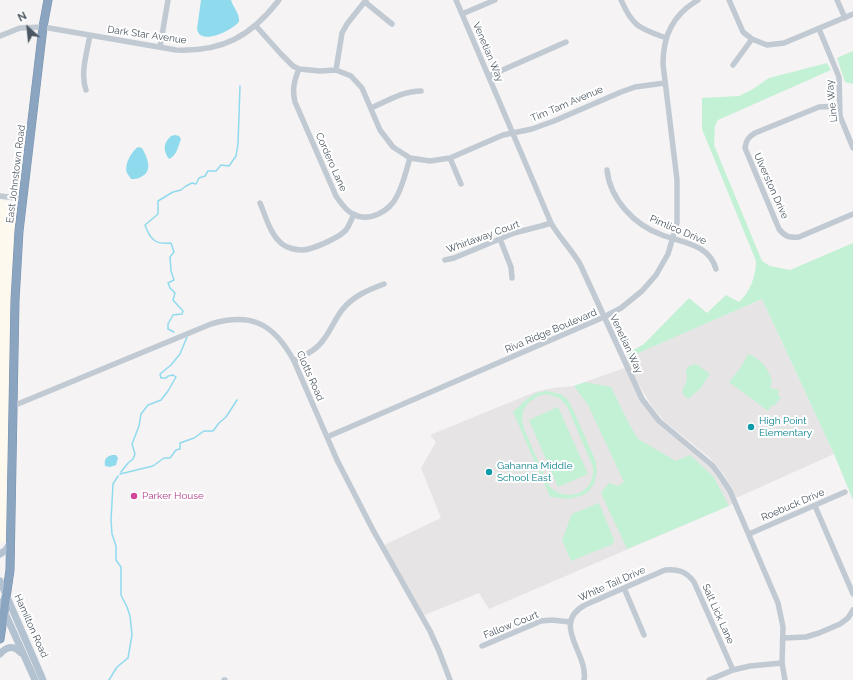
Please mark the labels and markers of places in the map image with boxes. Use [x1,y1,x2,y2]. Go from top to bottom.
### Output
place label: High Point Elementary [759,415,812,438]
marker: High Point Elementary [746,422,756,432]
place label: Gahanna Middle School East [497,460,573,484]
marker: Gahanna Middle School East [484,467,494,477]
place label: Parker House [142,490,204,502]
marker: Parker House [129,491,139,501]

